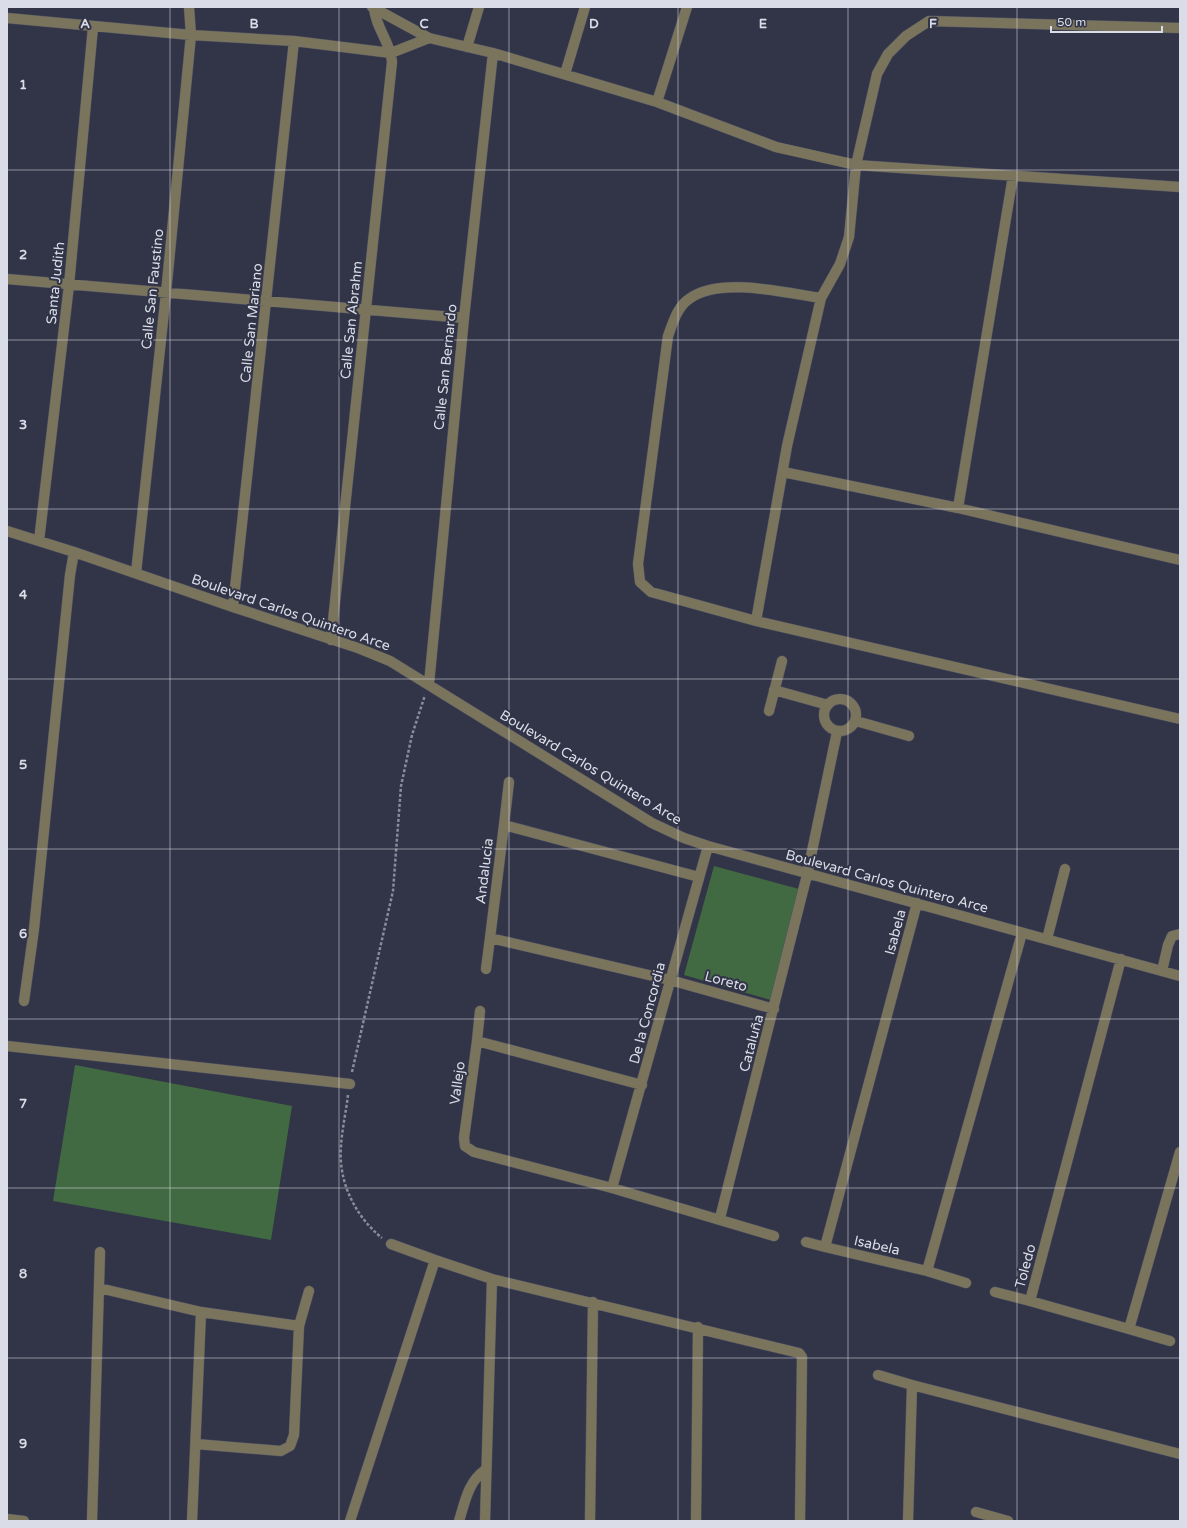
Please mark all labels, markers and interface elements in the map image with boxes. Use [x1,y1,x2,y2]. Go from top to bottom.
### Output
scale bar [1051,8,1162,34]
text: 50 m [1057,15,1086,29]
text: A [80,16,90,32]
text: B [249,16,259,32]
text: C [419,16,429,32]
text: D [589,16,599,32]
text: E [759,16,767,32]
text: F [929,16,937,32]
text: 1 [19,77,27,93]
street label: Calle San Faustino [138,228,167,350]
street label: Santa Judith [43,241,68,325]
text: 2 [19,247,27,263]
street label: Calle San Abrahm [337,260,366,380]
street label: Calle San Mariano [237,263,266,384]
street label: Calle San Bernardo [430,303,461,431]
text: 3 [19,417,27,433]
street label: Boulevard Carlos Quintero Arce [189,570,393,655]
text: 4 [19,587,28,603]
street label: Boulevard Carlos Quintero Arce [497,706,685,829]
text: 5 [19,757,27,773]
street label: Andalucia [472,837,497,905]
street label: Boulevard Carlos Quintero Arce [784,846,990,917]
street label: Isabela [881,907,910,957]
text: 6 [19,926,27,942]
street label: De la Concordia [626,960,669,1066]
street label: Loreto [703,968,749,995]
street label: Cataluña [736,1012,767,1074]
street label: Vallejo [446,1060,469,1106]
text: 7 [19,1096,27,1112]
street label: Isabela [852,1232,901,1259]
street label: Toledo [1011,1242,1040,1290]
text: 8 [19,1266,27,1282]
text: 9 [19,1436,27,1452]

